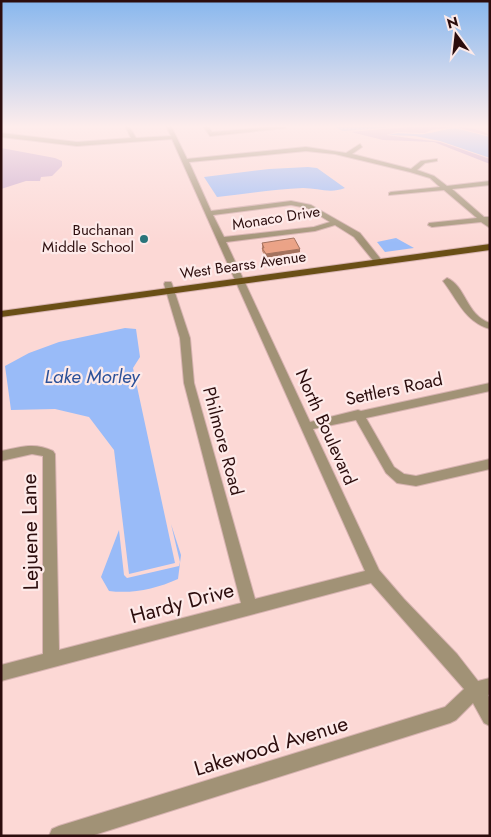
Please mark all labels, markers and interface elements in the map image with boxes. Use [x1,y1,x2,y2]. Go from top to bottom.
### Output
north arrow [431,10,481,60]
text: N [445,11,461,34]
street label: Monaco Drive [231,200,322,236]
place label: Buchanan Middle School [42,219,134,258]
marker: Buchanan Middle School [138,233,150,245]
street label: West Bearss Avenue [178,245,308,285]
water label: Lake Morley [45,363,141,390]
street label: North Boulevard [289,365,363,489]
street label: Settlers Road [343,366,445,412]
street label: Philmore Road [196,384,250,498]
street label: Lejuene Lane [14,473,46,591]
street label: Hardy Drive [127,575,238,631]
street label: Lakewood Avenue [190,708,352,784]

